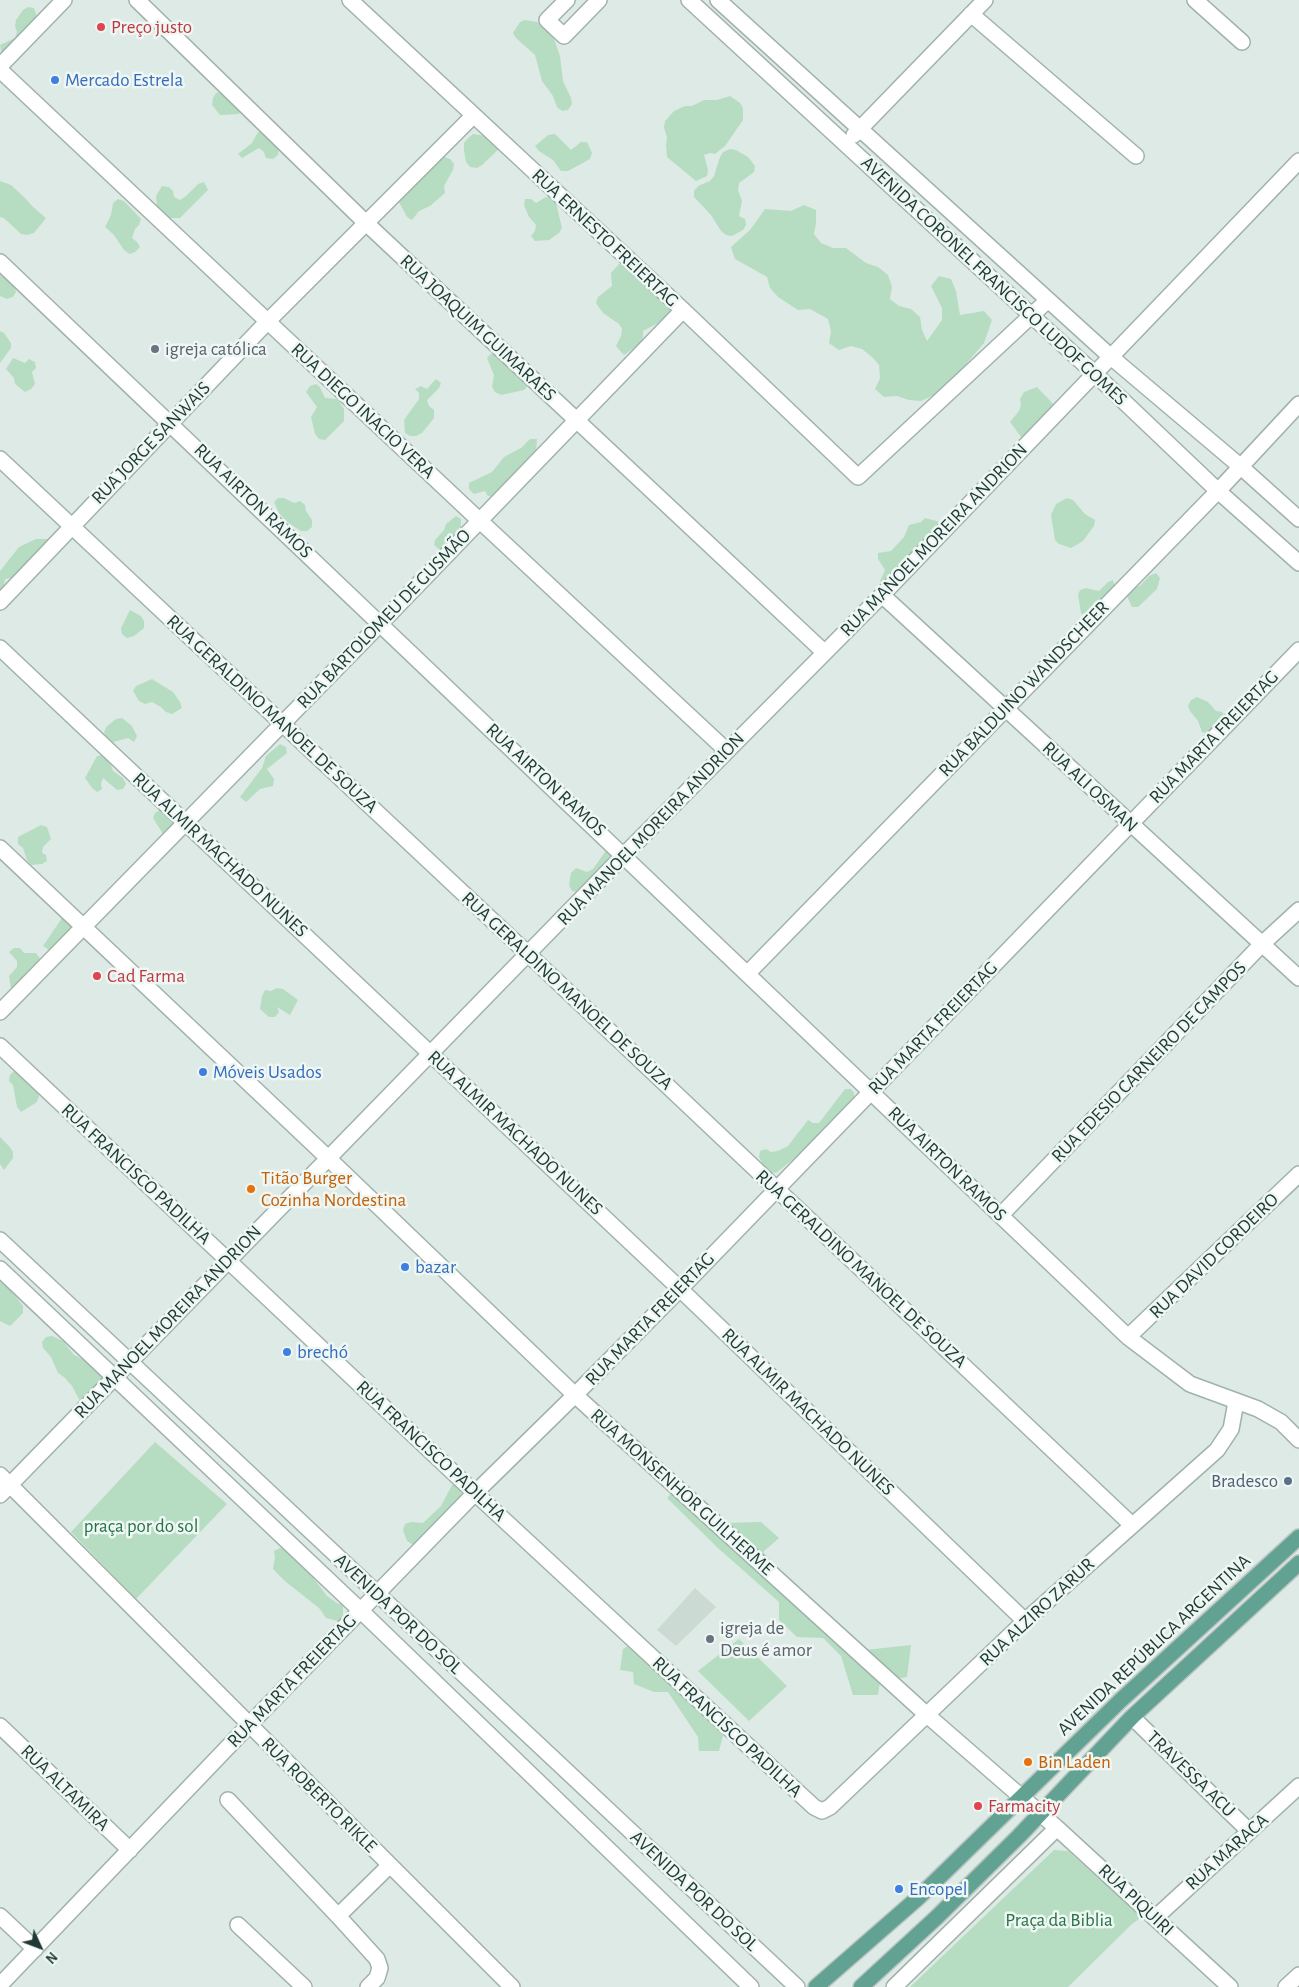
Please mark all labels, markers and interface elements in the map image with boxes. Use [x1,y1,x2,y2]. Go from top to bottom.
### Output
place label: Preço justo [111,16,192,38]
marker: Preço justo [95,21,107,33]
place label: Mercado Estrela [65,69,183,91]
marker: Mercado Estrela [49,74,61,86]
street label: AVENIDA CORONEL FRANCISCO LUDOF GOMES [856,151,1132,411]
street label: RUA ERNESTO FREIERTAG [527,164,683,312]
street label: RUA JOAQUIM GUIMARAES [395,250,561,406]
place label: igreja católica [165,338,267,360]
street label: RUA DIEGO INACIO VERA [286,338,440,484]
marker: igreja católica [149,343,161,355]
street label: RUA JORGE SANWAIS [87,377,215,509]
street label: RUA AIRTON RAMOS [189,439,317,563]
street label: RUA MANOEL MOREIRA ANDRION [836,439,1032,641]
street label: RUA BARTOLOMEU DE GUSMÃO [292,525,476,713]
street label: RUA BALDUINO WANDSCHEER [934,596,1114,782]
street label: RUA GERALDINO MANOEL DE SOUZA [162,610,382,818]
street label: RUA MARTA FREIERTAG [1145,666,1283,808]
street label: RUA AIRTON RAMOS [481,718,611,842]
street label: RUA MANOEL MOREIRA ANDRION [553,728,749,930]
street label: RUA ALI OSMAN [1037,737,1143,837]
street label: RUA ALMIR MACHADO NUNES [128,768,312,942]
street label: RUA GERALDINO MANOEL DE SOUZA [457,887,677,1095]
street label: RUA MARTA FREIERTAG [864,957,1002,1099]
street label: RUA EDESIO CARNEIRO DE CAMPOS [1047,957,1251,1167]
place label: Cad Farma [107,965,185,987]
marker: Cad Farma [91,970,103,982]
street label: RUA ALMIR MACHADO NUNES [423,1046,607,1220]
place label: Móveis Usados [213,1061,322,1083]
marker: Móveis Usados [197,1066,209,1078]
street label: RUA FRANCISCO PADILHA [56,1099,216,1249]
street label: RUA AIRTON RAMOS [883,1102,1011,1226]
street label: RUA GERALDINO MANOEL DE SOUZA [751,1165,971,1373]
place label: Titão Burger Cozinha Nordestina [261,1167,406,1211]
marker: Titão Burger Cozinha Nordestina [245,1183,257,1195]
street label: RUA DAVID CORDEIRO [1145,1188,1283,1324]
street label: RUA MANOEL MOREIRA ANDRION [70,1221,266,1423]
street label: RUA MARTA FREIERTAG [581,1248,719,1390]
place label: bazar [415,1256,456,1278]
marker: bazar [399,1261,411,1273]
street label: RUA ALMIR MACHADO NUNES [717,1323,899,1501]
place label: brechó [297,1341,348,1363]
marker: brechó [281,1346,293,1358]
street label: RUA FRANCISCO PADILHA [351,1376,511,1526]
street label: RUA MONSENHOR GUILHERME [586,1404,778,1580]
place label: Bradesco [1211,1470,1278,1492]
marker: Bradesco [1282,1475,1294,1487]
park label: praça por do sol [84,1515,198,1537]
street label: AVENIDA POR DO SOL [329,1549,467,1679]
street label: AVENIDA REPÚBLICA ARGENTINA [1053,1549,1255,1741]
street label: RUA ALZIRO ZARUR [975,1553,1099,1671]
street label: RUA MARTA FREIERTAG [223,1610,361,1752]
place label: igreja de Deus é amor [720,1617,812,1661]
marker: igreja de Deus é amor [704,1633,716,1645]
street label: RUA FRANCISCO PADILHA [647,1652,807,1802]
street label: TRAVESSA ACU [1142,1726,1240,1822]
street label: RUA ROBERTO RIKLE [256,1732,382,1858]
street label: RUA ALTAMIRA [16,1740,114,1836]
place label: Bin Laden [1038,1751,1111,1773]
marker: Bin Laden [1022,1756,1034,1768]
place label: Farmacity [988,1795,1060,1817]
marker: Farmacity [972,1800,984,1812]
street label: RUA MARACA [1181,1809,1273,1895]
street label: AVENIDA POR DO SOL [625,1826,763,1956]
street label: RUA PIQUIRI [1093,1859,1179,1941]
place label: Encopel [909,1878,968,1900]
marker: Encopel [893,1883,905,1895]
park label: Praça da Biblia [1005,1909,1113,1931]
north arrow [15,1922,65,1972]
text: N [43,1949,59,1966]

